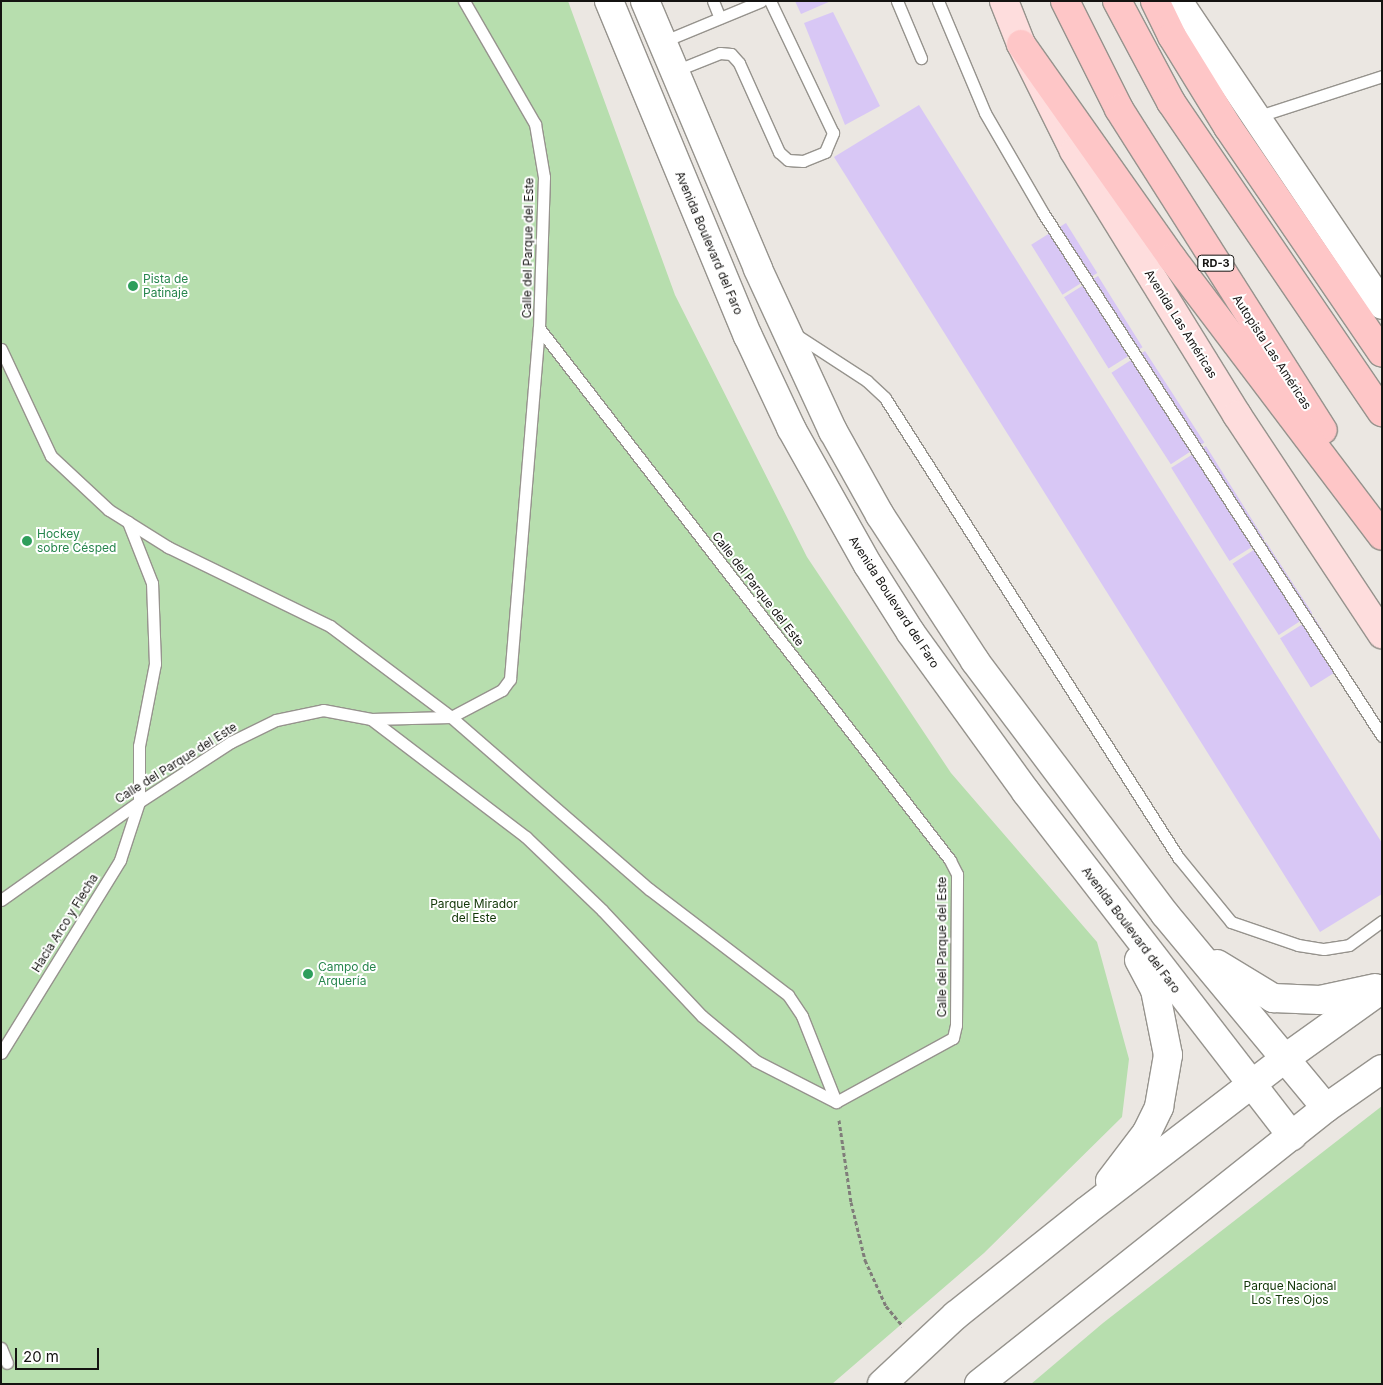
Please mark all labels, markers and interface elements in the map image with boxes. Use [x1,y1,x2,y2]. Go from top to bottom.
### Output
street label: Avenida Boulevard del Faro [672,169,746,317]
street label: Calle del Parque del Este [520,177,536,319]
road number: RD-3 [1197,254,1235,272]
street label: Avenida Las Américas [1142,267,1220,381]
place label: Pista de Patinaje [143,272,188,300]
marker: Pista de Patinaje [127,280,139,292]
street label: Autopista Las Américas [1230,292,1314,412]
place label: Hockey sobre Césped [37,527,116,555]
street label: Calle del Parque del Este [709,529,807,649]
street label: Avenida Boulevard del Faro [846,533,942,671]
marker: Hockey sobre Césped [21,535,33,547]
street label: Calle del Parque del Este [112,720,240,806]
street label: Avenida Boulevard del Faro [1079,864,1183,996]
street label: Hacia Arco y Flecha [29,871,101,975]
street label: Calle del Parque del Este [935,877,949,1017]
park label: Parque Mirador del Este [430,897,518,925]
place label: Campo de Arquería [318,960,376,988]
marker: Campo de Arquería [302,968,314,980]
park label: Parque Nacional Los Tres Ojos [1243,1279,1337,1307]
scale bar [18,1338,101,1370]
text: 20 m [23,1347,59,1366]

